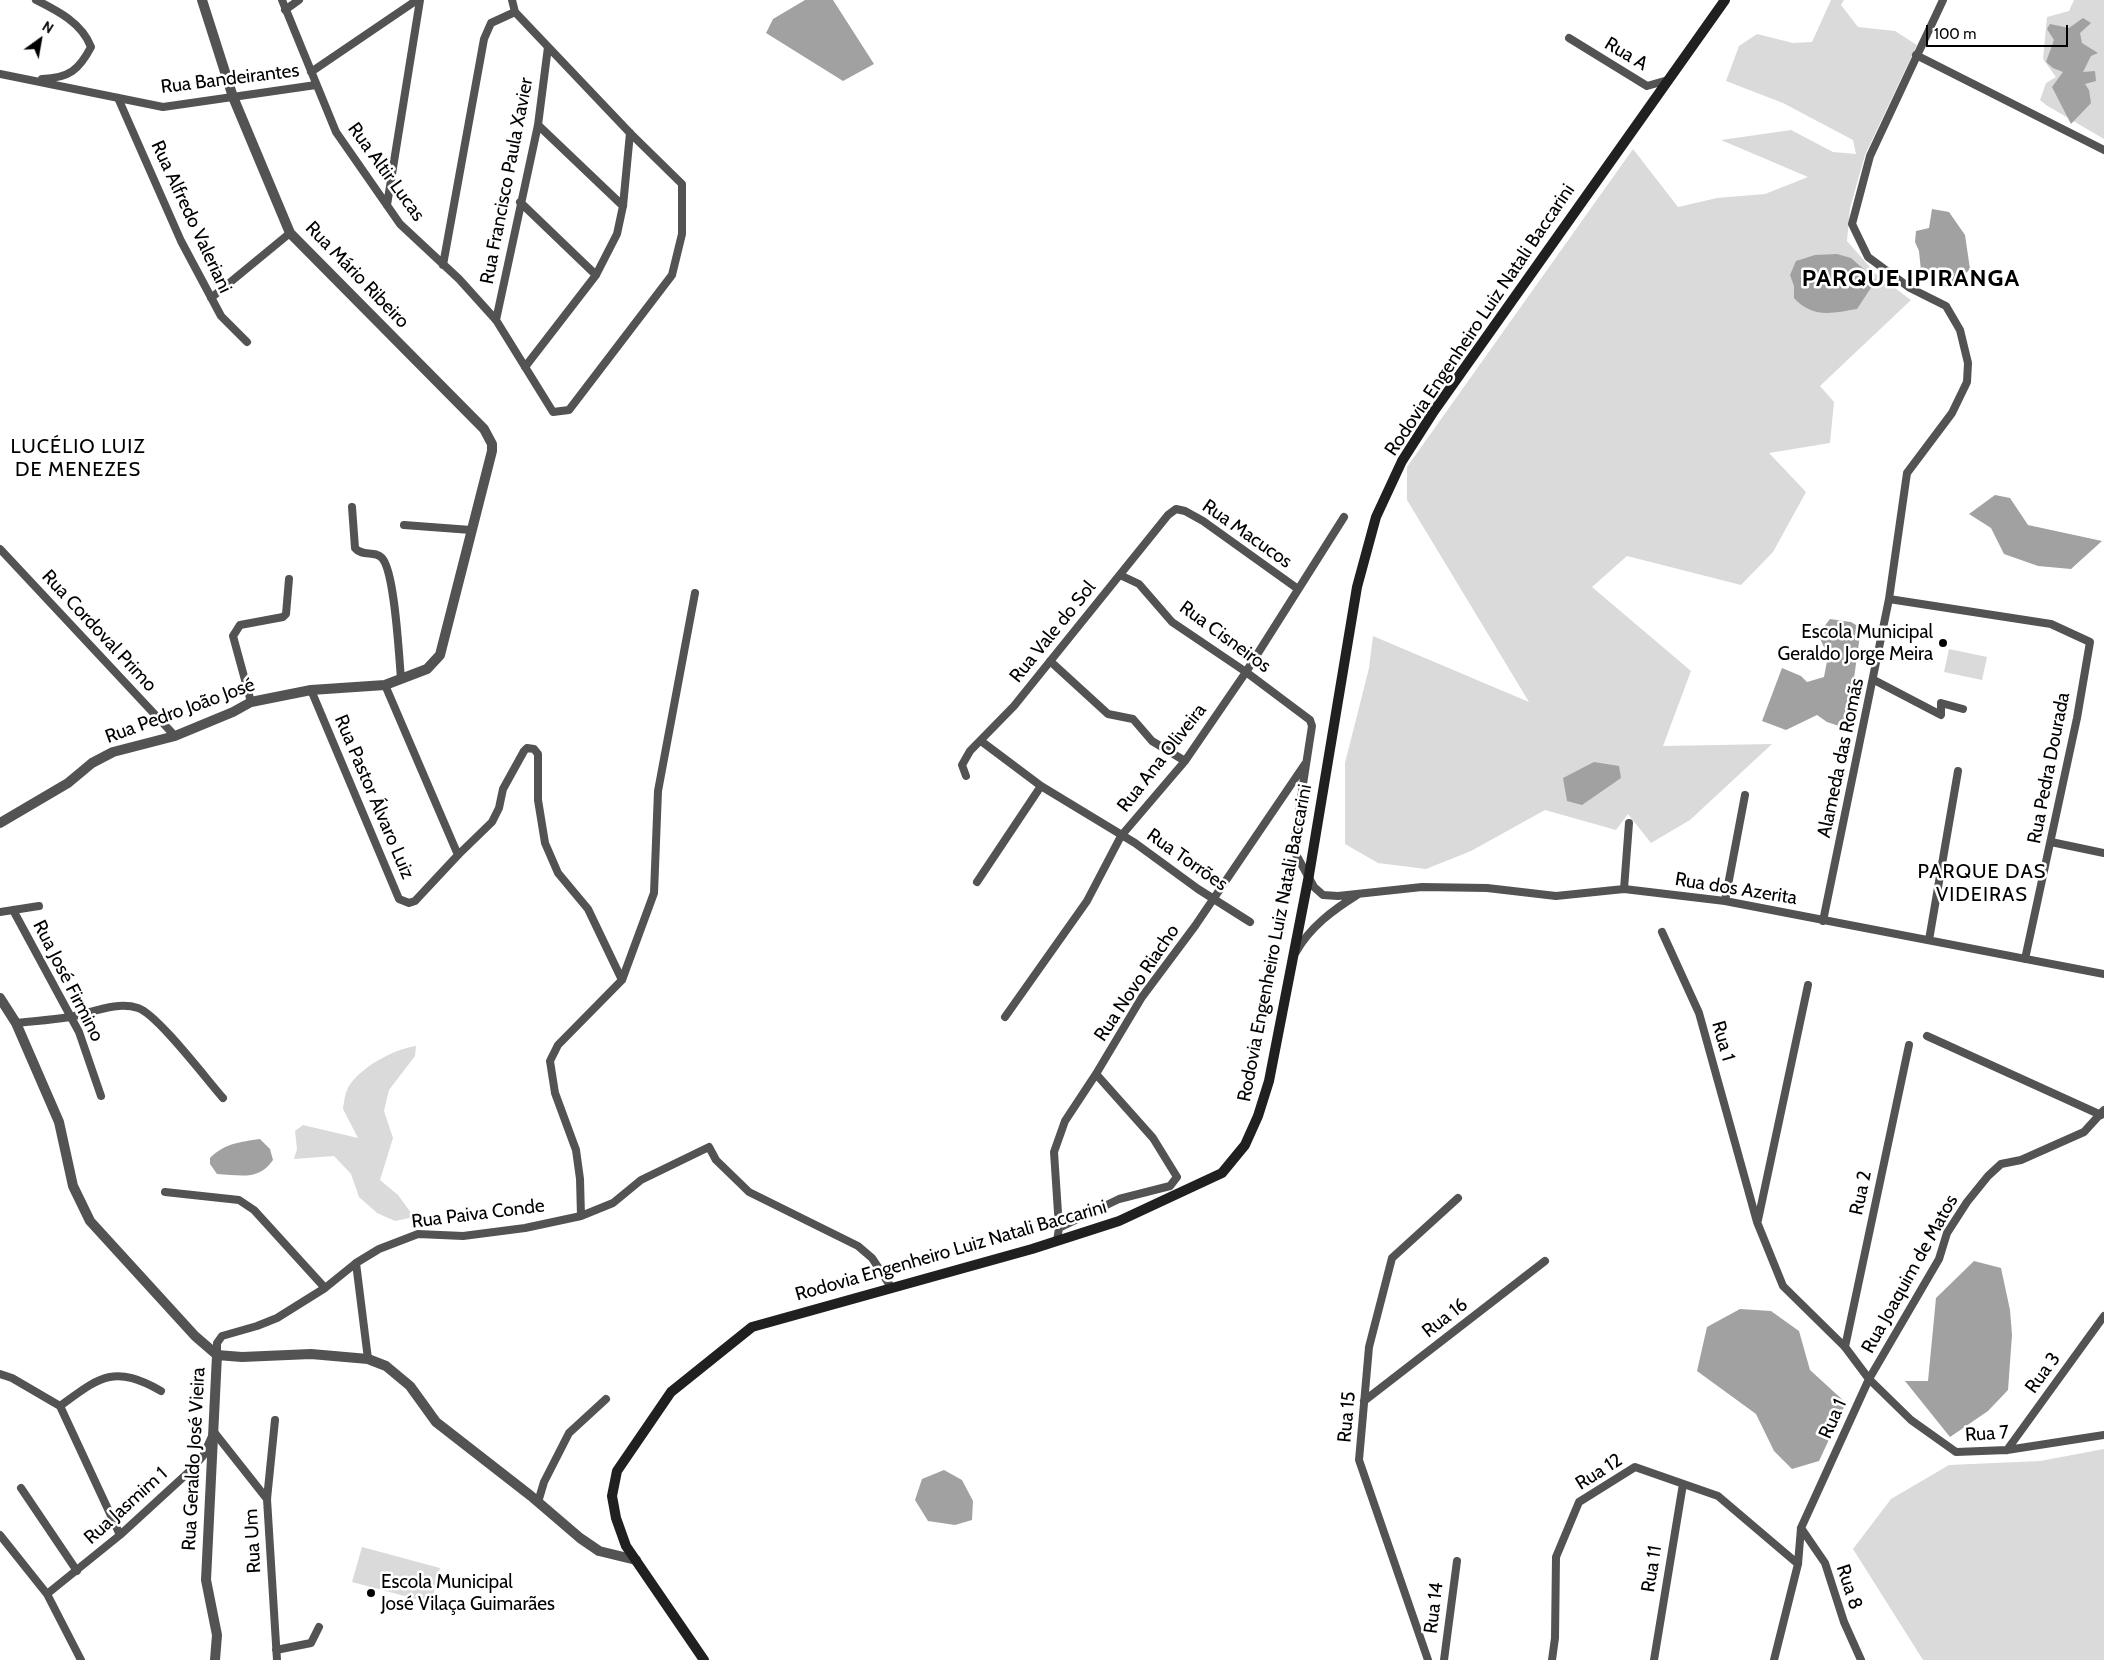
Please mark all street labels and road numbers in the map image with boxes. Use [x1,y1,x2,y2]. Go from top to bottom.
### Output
street label: Rua A [1600,32,1652,76]
street label: Rua Bandeirantes [159,59,301,99]
street label: Rua Francisco Paula Xavier [476,76,538,286]
street label: Rua Altir Lucas [343,118,429,226]
street label: Rua Alfredo Valeriani [146,137,236,297]
street label: Rodovia Engenheiro Luiz Natali Baccarini [1380,180,1580,460]
street label: Rua Mário Ribeiro [300,217,414,333]
street label: Rua Macucos [1198,495,1296,573]
street label: Rua Cordoval Primo [37,565,161,697]
street label: Rua Vale do Sol [1005,577,1101,687]
street label: Rua Cisneiros [1175,596,1275,678]
street label: Rua Pedro João José [102,673,258,749]
street label: Alameda das Romãs [1813,676,1869,840]
street label: Rua Pedra Dourada [2023,690,2075,846]
street label: Rua Ana Oliveira [1113,699,1211,817]
street label: Rua Pastor Álvaro Luiz [329,711,419,883]
street label: Rodovia Engenheiro Luiz Natali Baccarini [1233,782,1317,1104]
street label: Rua Torrões [1142,824,1232,896]
street label: Rua dos Azerita [1673,868,1799,910]
street label: Rua José Firmino [28,917,108,1045]
street label: Rua Novo Riacho [1090,920,1184,1046]
street label: Rua 1 [1706,1018,1740,1064]
street label: Rua 2 [1845,1169,1877,1217]
street label: Rua Joaquim de Matos [1857,1191,1963,1357]
street label: Rua Paiva Conde [410,1195,546,1233]
street label: Rodovia Engenheiro Luiz Natali Baccarini [793,1196,1109,1306]
street label: Rua 16 [1418,1293,1472,1343]
street label: Rua 3 [2021,1348,2065,1398]
street label: Rua Geraldo José Vieira [178,1367,210,1551]
street label: Rua 15 [1333,1391,1361,1443]
street label: Rua 1 [1814,1396,1852,1442]
street label: Rua 7 [1964,1421,2010,1447]
street label: Rua 12 [1571,1449,1627,1495]
street label: Rua Jasmim 1 [80,1463,172,1549]
street label: Rua Um [240,1508,266,1574]
street label: Rua 11 [1637,1544,1667,1594]
street label: Rua 8 [1831,1562,1867,1612]
street label: Rua 14 [1420,1581,1448,1635]

